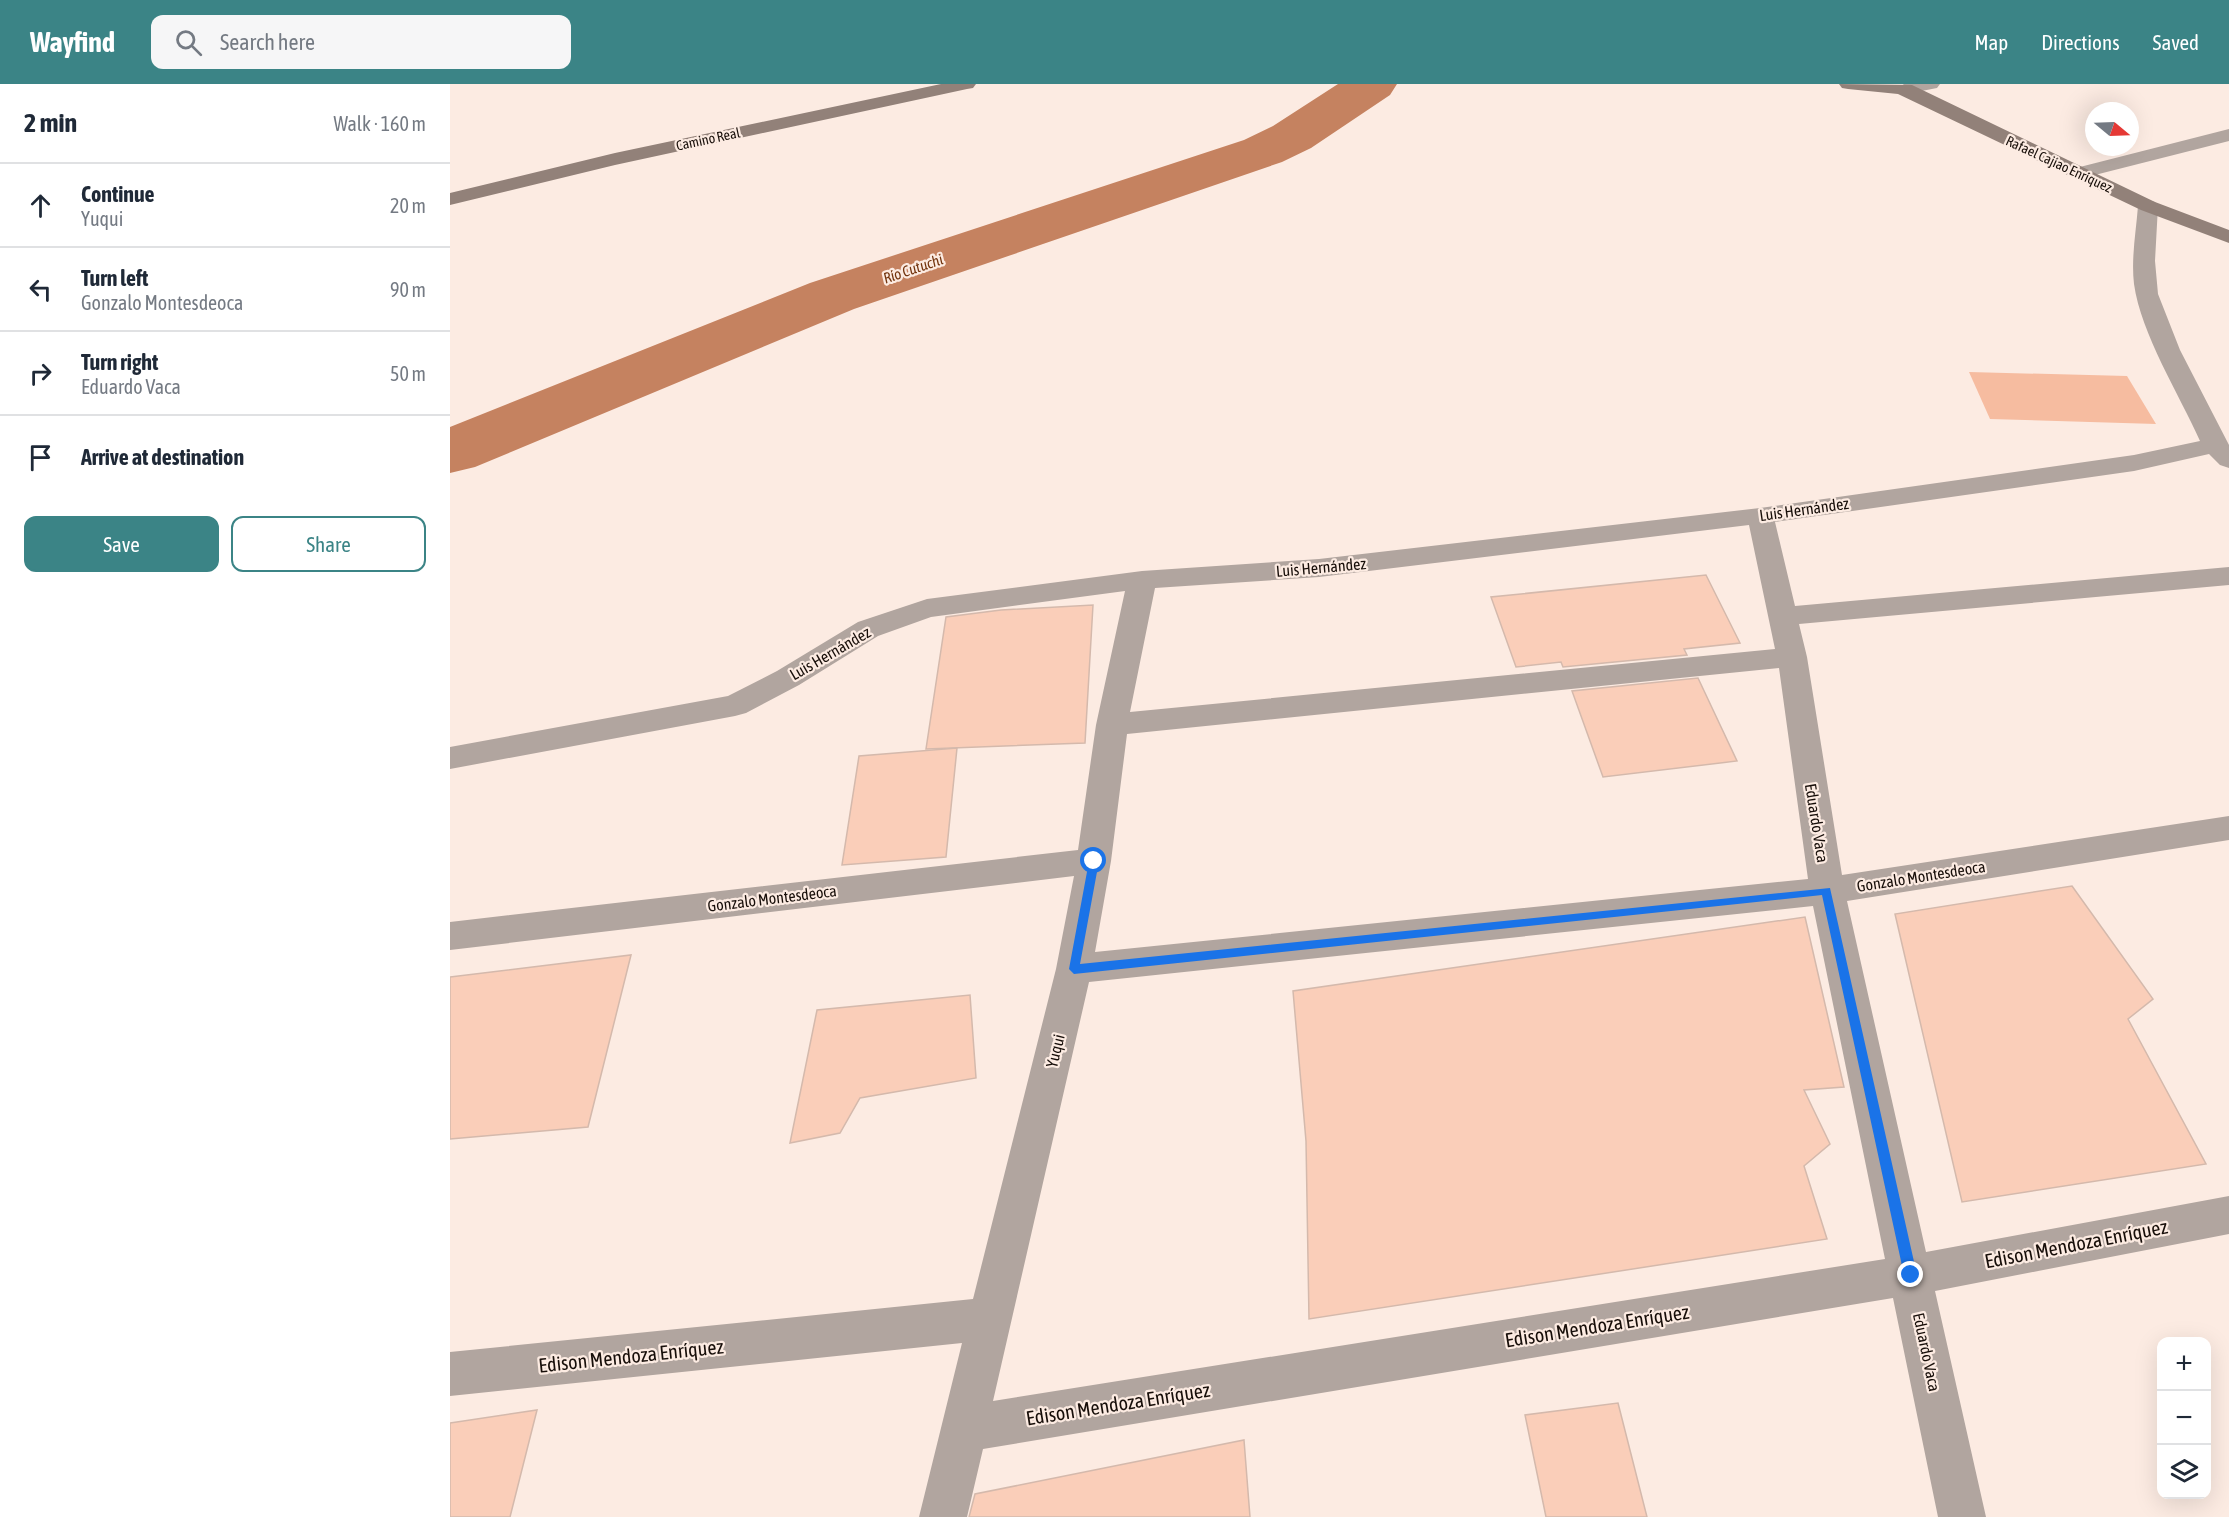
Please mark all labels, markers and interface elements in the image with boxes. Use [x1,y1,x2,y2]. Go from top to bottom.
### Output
search box [151,15,571,69]
text: Wayfind [30,26,115,58]
icon: search [172,26,205,59]
text: Search here [220,29,315,55]
text: Map [1974,30,2008,54]
text: Directions [2041,30,2120,54]
text: Saved [2153,30,2199,54]
north arrow [2085,102,2139,156]
text: 2 min [24,108,77,138]
text: Walk · 160 m [334,112,426,135]
street label: Camino Real [675,124,742,154]
street label: Rafael Cajiao Enríquez [2003,132,2115,196]
text: Continue [81,181,155,207]
icon: ahead [24,189,57,222]
text: 20 m [390,194,426,217]
text: Yuqui [81,207,123,230]
water label: Río Cutuchi [881,250,945,287]
text: Turn left [81,265,148,291]
icon: left [24,273,57,306]
text: 90 m [390,278,426,301]
text: Gonzalo Montesdeoca [81,291,243,314]
text: Turn right [81,349,158,375]
icon: right [24,357,57,390]
text: 50 m [390,362,426,385]
text: Eduardo Vaca [81,375,181,398]
icon: arrive [24,441,57,474]
text: Arrive at destination [81,444,244,470]
street label: Luis Hernández [1758,494,1850,524]
button: Save [24,516,219,572]
button: Share [231,516,426,572]
street label: Luis Hernández [1275,554,1367,580]
street label: Luis Hernández [786,623,874,683]
street label: Eduardo Vaca [1802,782,1832,864]
route start [1080,847,1106,873]
street label: Gonzalo Montesdeoca [1856,857,1986,895]
street label: Gonzalo Montesdeoca [707,881,837,915]
street label: Yuqui [1042,1032,1069,1070]
street label: Edison Mendoza Enríquez [1983,1214,2169,1273]
route end [1897,1261,1923,1287]
street label: Edison Mendoza Enríquez [1503,1300,1690,1351]
street label: Eduardo Vaca [1910,1311,1944,1393]
street label: Edison Mendoza Enríquez [537,1334,725,1377]
map controls [2157,1337,2211,1499]
button: + [2157,1337,2211,1391]
street label: Edison Mendoza Enríquez [1024,1378,1211,1429]
button: − [2157,1391,2211,1445]
button: layers [2157,1445,2211,1499]

